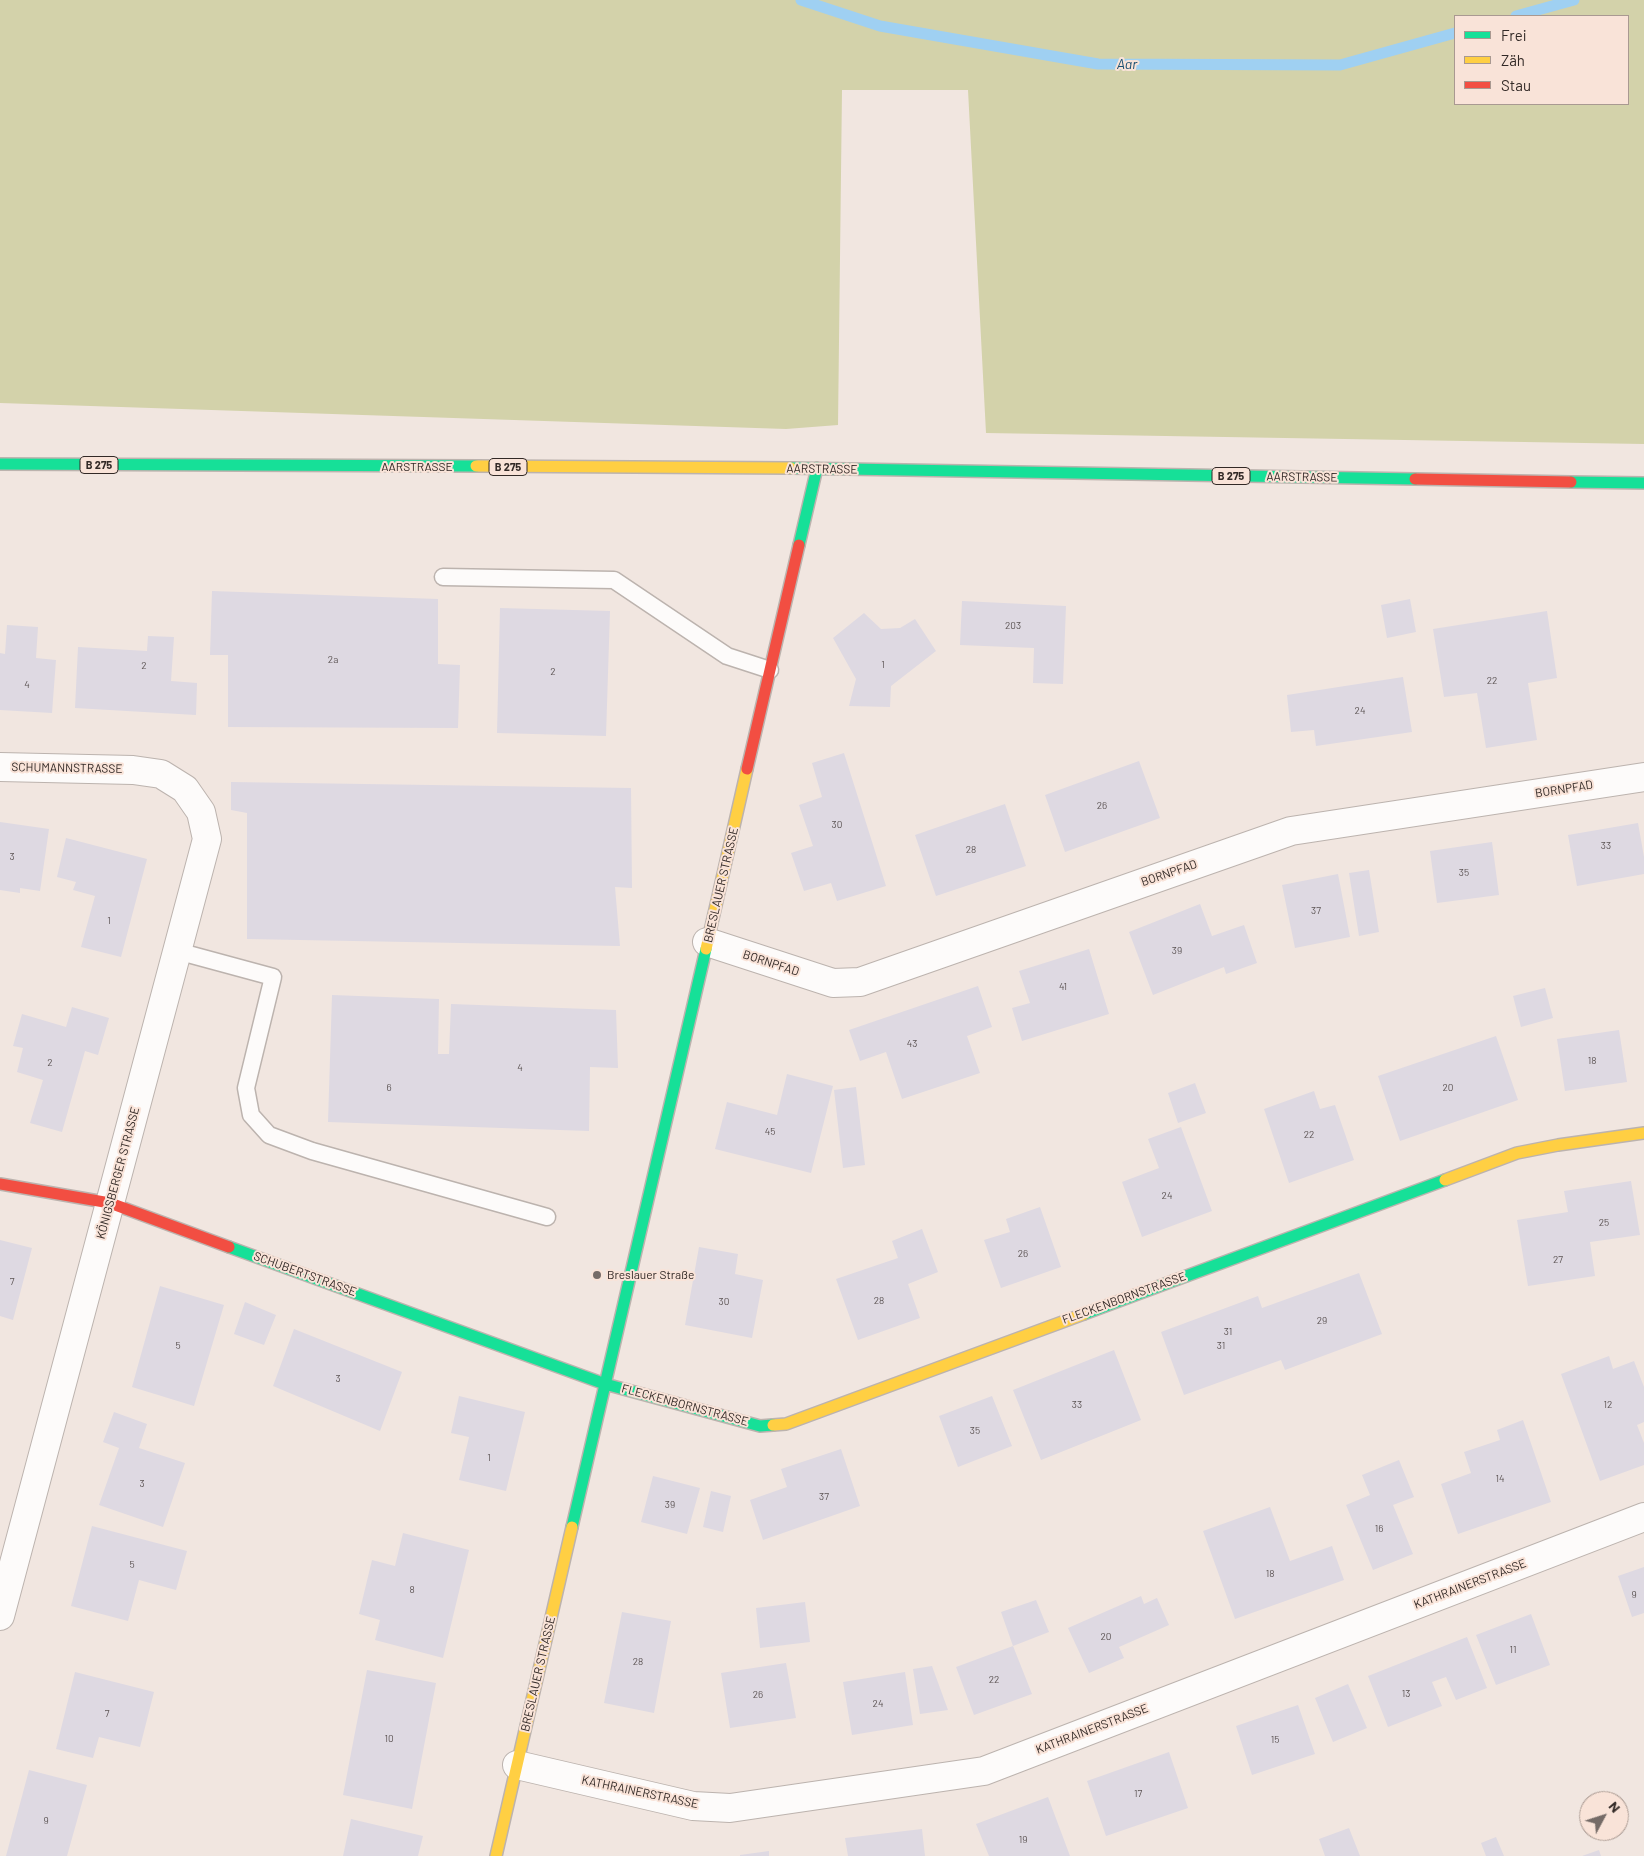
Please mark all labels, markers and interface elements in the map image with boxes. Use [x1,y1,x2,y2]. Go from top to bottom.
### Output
legend [1454,15,1629,105]
text: Frei [1501,26,1527,44]
text: Zäh [1501,51,1525,69]
water label: Aar [1117,56,1137,72]
text: Stau [1501,76,1531,94]
road number: B 275 [80,456,118,474]
road number: B 275 [489,458,527,476]
street label: AARSTRASSE [381,460,453,474]
street label: AARSTRASSE [786,461,858,477]
road number: B 275 [1212,468,1250,484]
street label: AARSTRASSE [1266,469,1338,485]
house number: 203 [1005,620,1021,632]
house number: 2a [328,654,338,666]
house number: 1 [881,659,885,671]
house number: 2 [141,660,147,672]
house number: 2 [550,666,556,678]
house number: 22 [1487,675,1497,687]
house number: 4 [24,679,30,691]
house number: 24 [1355,705,1365,717]
street label: SCHUMANNSTRASSE [11,760,123,776]
street label: BORNPFAD [1534,777,1594,801]
house number: 26 [1097,800,1107,812]
house number: 30 [832,819,842,831]
street label: BRESLAUER STRASSE [701,826,741,944]
house number: 33 [1601,840,1611,852]
house number: 28 [966,844,976,856]
house number: 3 [9,851,15,863]
street label: BORNPFAD [1139,857,1199,889]
house number: 35 [1459,867,1469,879]
house number: 37 [1311,905,1321,917]
house number: 1 [107,915,111,927]
house number: 39 [1172,945,1182,957]
street label: BORNPFAD [741,947,801,979]
house number: 41 [1059,981,1067,993]
house number: 43 [907,1038,917,1050]
house number: 18 [1588,1055,1596,1067]
house number: 2 [47,1057,53,1069]
house number: 4 [517,1062,523,1074]
house number: 6 [386,1082,392,1094]
house number: 20 [1442,1082,1454,1094]
street label: KÖNIGSBERGER STRASSE [93,1105,143,1241]
house number: 45 [765,1126,775,1138]
house number: 22 [1304,1129,1314,1141]
house number: 24 [1162,1190,1172,1202]
house number: 25 [1599,1217,1609,1229]
house number: 26 [1018,1248,1028,1260]
street label: SCHUBERTSTRASSE [252,1249,358,1299]
house number: 27 [1553,1254,1563,1266]
place label: Breslauer Straße [607,1268,694,1282]
marker: Breslauer Straße [591,1269,603,1281]
street label: FLECKENBORNSTRASSE [1060,1269,1188,1327]
house number: 7 [10,1276,14,1288]
house number: 28 [874,1295,884,1307]
house number: 30 [719,1296,729,1308]
house number: 29 [1317,1315,1327,1327]
house number: 31 [1224,1326,1232,1338]
house number: 5 [175,1340,181,1352]
house number: 31 [1217,1340,1225,1352]
house number: 3 [335,1373,341,1385]
street label: FLECKENBORNSTRASSE [620,1381,750,1429]
house number: 33 [1072,1399,1082,1411]
house number: 12 [1604,1399,1612,1411]
house number: 35 [970,1425,980,1437]
house number: 1 [487,1452,491,1464]
house number: 14 [1495,1473,1505,1485]
house number: 3 [139,1478,145,1490]
house number: 37 [819,1491,829,1503]
house number: 39 [665,1499,675,1511]
house number: 16 [1375,1523,1383,1535]
street label: KATHRAINERSTRASSE [1412,1556,1528,1612]
house number: 5 [129,1559,135,1571]
house number: 18 [1266,1568,1274,1580]
house number: 8 [409,1584,415,1596]
house number: 9 [1631,1589,1637,1601]
street label: BRESLAUER STRASSE [518,1615,558,1733]
house number: 20 [1100,1631,1112,1643]
house number: 11 [1509,1644,1517,1656]
house number: 28 [633,1656,643,1668]
house number: 22 [989,1674,999,1686]
house number: 13 [1402,1688,1410,1700]
house number: 26 [753,1689,763,1701]
house number: 24 [873,1698,883,1710]
street label: KATHRAINERSTRASSE [1034,1701,1150,1757]
house number: 7 [105,1708,109,1720]
house number: 10 [384,1733,394,1745]
house number: 15 [1271,1734,1279,1746]
street label: KATHRAINERSTRASSE [580,1773,700,1811]
house number: 17 [1134,1788,1142,1800]
north arrow [1579,1791,1629,1841]
text: N [1606,1798,1625,1816]
house number: 9 [43,1815,49,1827]
house number: 19 [1019,1834,1027,1846]

